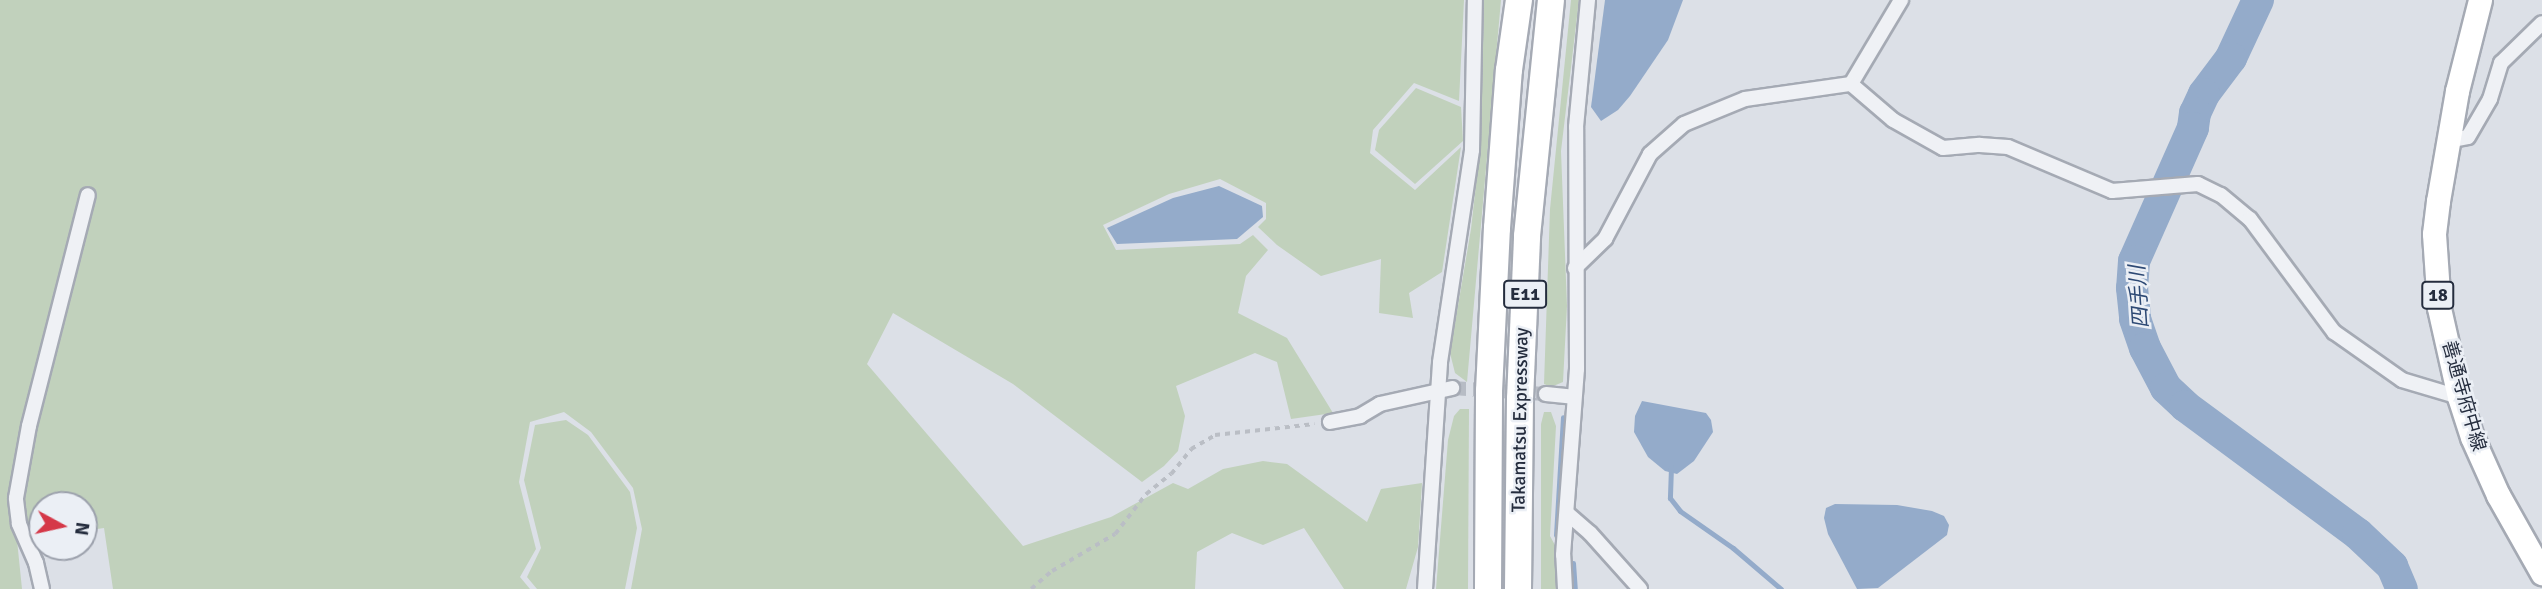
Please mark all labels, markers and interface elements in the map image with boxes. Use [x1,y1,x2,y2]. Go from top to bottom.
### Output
water label: 四手川 [2124,265,2154,329]
road number: E11 [1502,280,1548,308]
road number: 18 [2420,281,2456,310]
street label: Takamatsu Expressway [1508,327,1534,513]
street label: 善通寺府中線 [2436,338,2490,454]
north arrow [28,491,98,561]
text: N [69,520,95,537]

